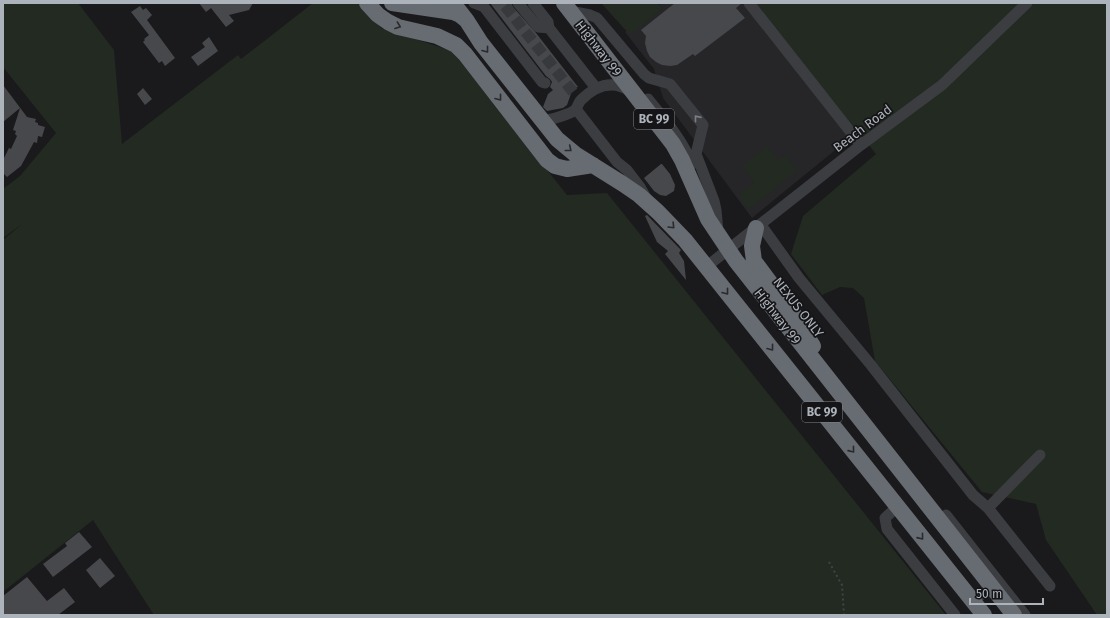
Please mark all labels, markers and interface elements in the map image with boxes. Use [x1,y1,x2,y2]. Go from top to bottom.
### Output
street label: Highway 99 [572,18,625,79]
one-way arrow [394,21,401,29]
one-way arrow [482,45,489,52]
one-way arrow [495,94,502,101]
street label: Beach Road [830,102,894,155]
road number: BC 99 [634,109,674,129]
one-way arrow [695,115,702,122]
one-way arrow [565,145,572,152]
one-way arrow [668,221,675,229]
street label: NEXUS ONLY [770,274,827,341]
street label: Highway 99 [751,286,804,347]
one-way arrow [722,288,729,295]
one-way arrow [766,344,773,351]
road number: BC 99 [802,402,842,422]
one-way arrow [847,445,854,452]
one-way arrow [917,532,924,539]
scale bar [970,580,1043,606]
text: 50 m [976,587,1002,601]

